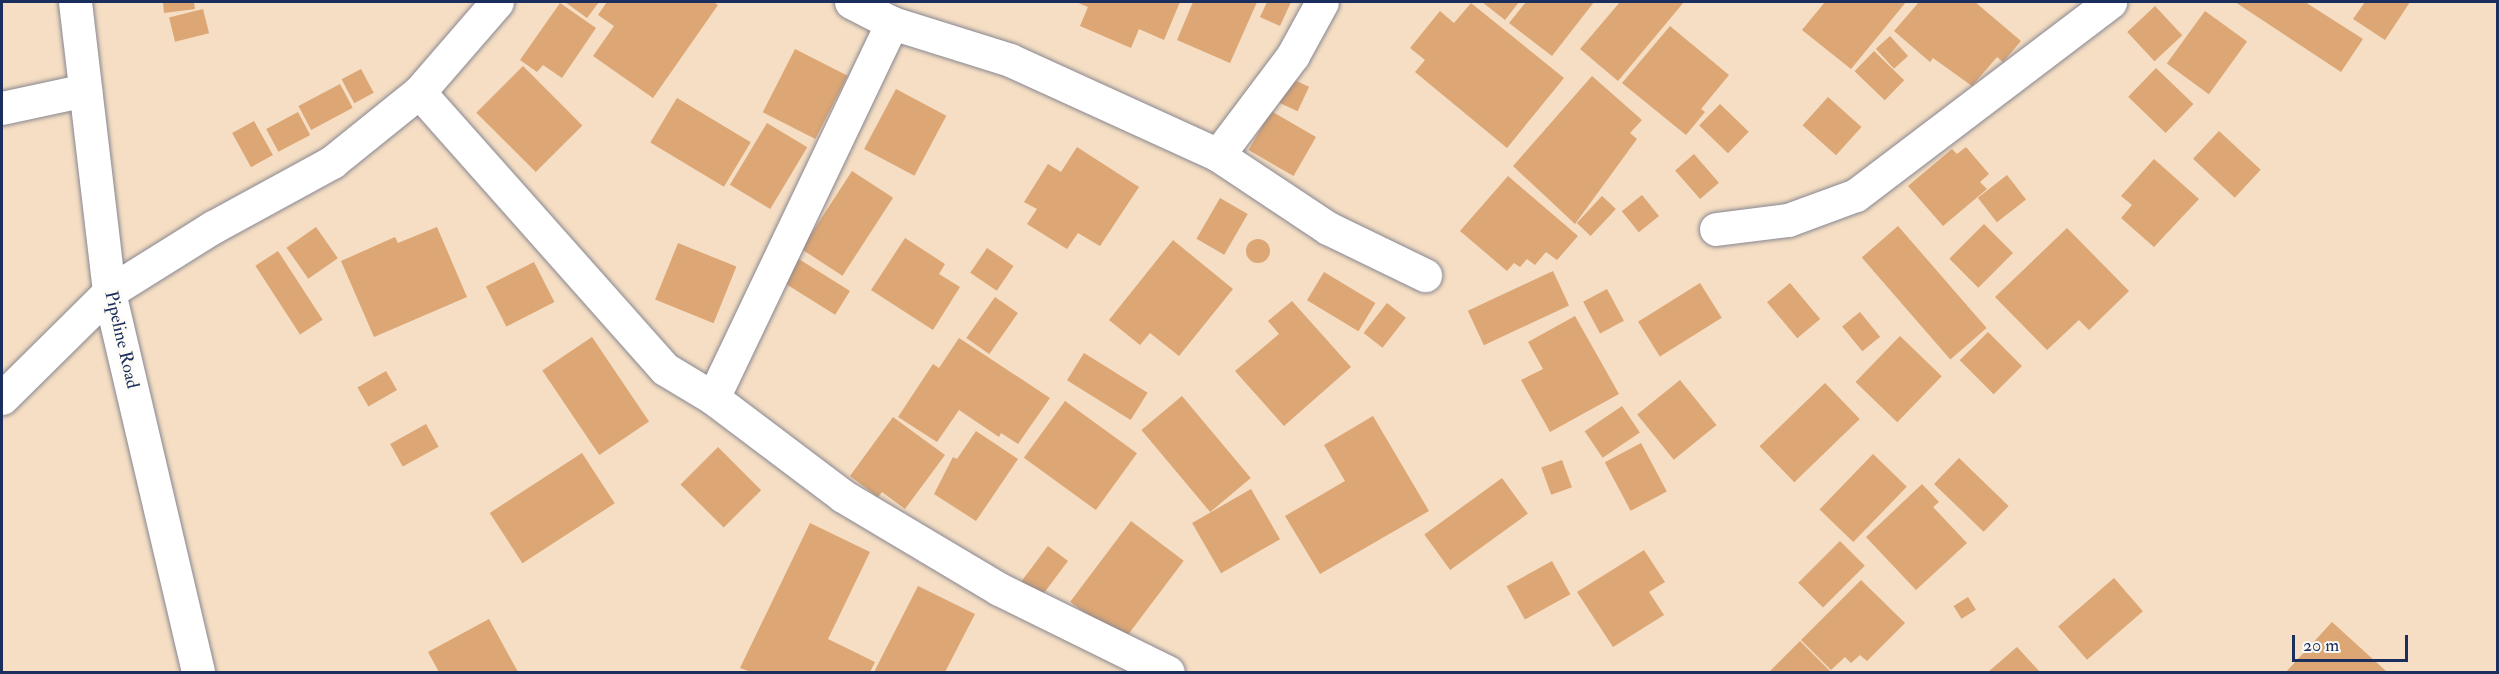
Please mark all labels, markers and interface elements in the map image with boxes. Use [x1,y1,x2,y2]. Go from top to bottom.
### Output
street label: Pipeline Road [99,289,143,391]
scale bar [2295,623,2410,661]
text: 20 m [2303,634,2339,657]

